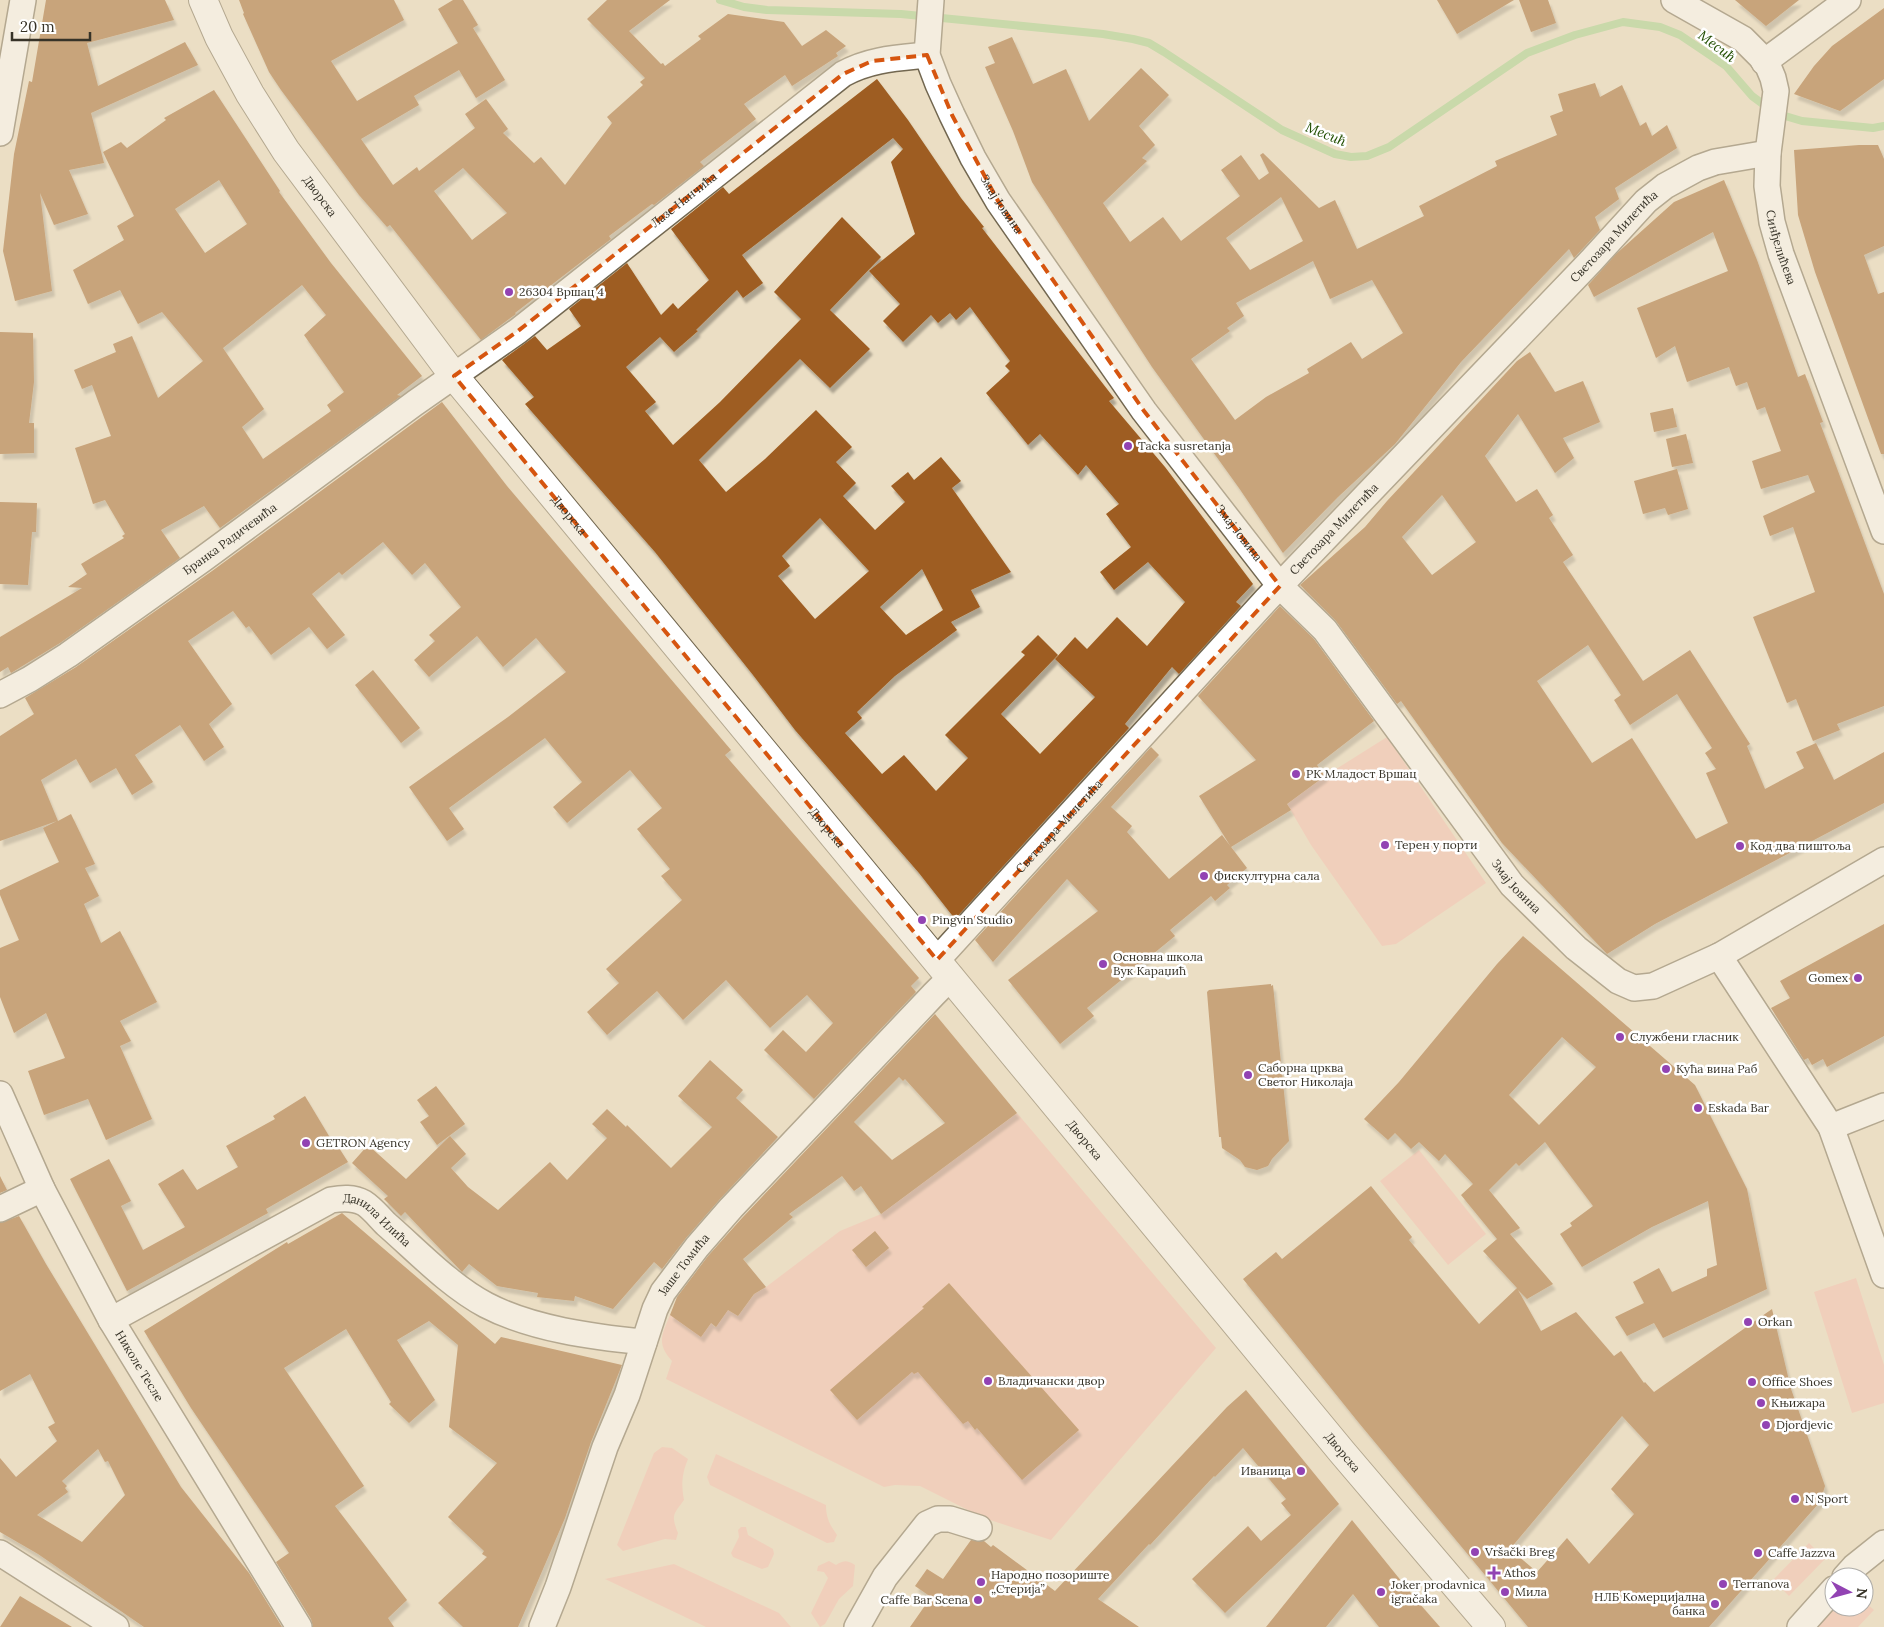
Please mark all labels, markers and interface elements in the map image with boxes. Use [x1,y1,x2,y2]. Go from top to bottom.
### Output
scale bar [12,10,90,42]
text: 20 m [20,17,55,36]
water label: Месић [1695,26,1739,66]
water label: Месић [1303,118,1349,150]
street label: Лазе Нанчића [647,169,720,230]
street label: Змај Јовина [977,171,1026,236]
street label: Дворска [300,172,340,220]
street label: Светозара Милетића [1567,187,1661,285]
street label: Синђелићева [1763,209,1800,287]
place label: 26304 Вршац 4 [519,284,604,299]
marker: 26304 Вршац 4 [503,286,515,298]
place label: Tacka susretanja [1138,438,1231,453]
marker: Tacka susretanja [1122,440,1134,452]
street label: Светозара Милетића [1286,480,1381,578]
street label: Дворска [548,492,590,538]
street label: Бранка Радичевића [180,499,279,578]
street label: Змај Јовина [1213,501,1266,564]
place label: РК Младост Вршац [1306,766,1417,781]
marker: РК Младост Вршац [1290,768,1302,780]
street label: Светозара Милетића [1012,776,1105,876]
street label: Дворска [806,804,848,851]
place label: Терен у порти [1395,837,1477,852]
place label: Код два пиштоља [1750,838,1851,853]
marker: Терен у порти [1379,839,1391,851]
marker: Код два пиштоља [1734,840,1746,852]
street label: Змај Јовина [1489,856,1544,916]
place label: Фискултурна сала [1214,868,1320,883]
marker: Фискултурна сала [1198,870,1210,882]
place label: Pingvin Studio [932,912,1013,927]
marker: Pingvin Studio [916,914,928,926]
place label: Основна школа Вук Караџић [1113,949,1203,978]
marker: Основна школа Вук Караџић [1097,958,1109,970]
place label: Gomex [1808,970,1849,985]
marker: Gomex [1852,972,1864,984]
place label: Службени гласник [1630,1029,1739,1044]
marker: Службени гласник [1614,1031,1626,1043]
place label: Саборна црква Светог Николаја [1258,1060,1353,1089]
place label: Кућа вина Раб [1676,1061,1758,1076]
marker: Кућа вина Раб [1660,1063,1672,1075]
marker: Саборна црква Светог Николаја [1242,1069,1254,1081]
place label: Eskada Bar [1708,1100,1770,1115]
marker: Eskada Bar [1692,1102,1704,1114]
street label: Дворска [1064,1116,1106,1163]
place label: GETRON Agency [316,1135,411,1150]
marker: GETRON Agency [300,1137,312,1149]
street label: Данила Илића [342,1190,414,1250]
street label: Јаше Томића [654,1230,712,1298]
place label: Orkan [1758,1314,1793,1329]
marker: Orkan [1742,1316,1754,1328]
street label: Николе Тесле [112,1328,167,1405]
place label: Владичански двор [998,1373,1105,1388]
place label: Office Shoes [1762,1374,1833,1389]
marker: Владичански двор [982,1375,994,1387]
marker: Office Shoes [1746,1376,1758,1388]
place label: Књижара [1771,1395,1825,1410]
marker: Књижара [1755,1397,1767,1409]
place label: Djordjevic [1776,1417,1833,1432]
marker: Djordjevic [1760,1419,1772,1431]
street label: Дворска [1322,1429,1364,1475]
place label: Иваница [1241,1463,1291,1478]
marker: Иваница [1295,1465,1307,1477]
place label: N Sport [1805,1491,1848,1506]
marker: N Sport [1789,1493,1801,1505]
place label: Vršački Breg [1484,1544,1555,1559]
place label: Caffe Jazzva [1768,1545,1835,1560]
marker: Vršački Breg [1469,1546,1481,1558]
marker: Caffe Jazzva [1752,1547,1764,1559]
place label: Athos [1503,1565,1536,1580]
place label: Народно позориште „Стерија” [991,1567,1110,1596]
marker: Athos [1488,1567,1500,1579]
north arrow [1824,1567,1874,1617]
marker: Народно позориште „Стерија” [975,1576,987,1588]
place label: Terranova [1733,1576,1789,1591]
place label: Joker prodavnica igračaka [1390,1577,1485,1606]
marker: Terranova [1717,1578,1729,1590]
place label: Мила [1515,1584,1547,1599]
marker: Joker prodavnica igračaka [1375,1586,1387,1598]
marker: Мила [1499,1586,1511,1598]
text: N [1852,1587,1871,1600]
place label: НЛБ Комерцијална банка [1594,1589,1705,1618]
place label: Caffe Bar Scena [880,1592,968,1607]
marker: Caffe Bar Scena [972,1594,984,1606]
marker: НЛБ Комерцијална банка [1709,1598,1721,1610]

